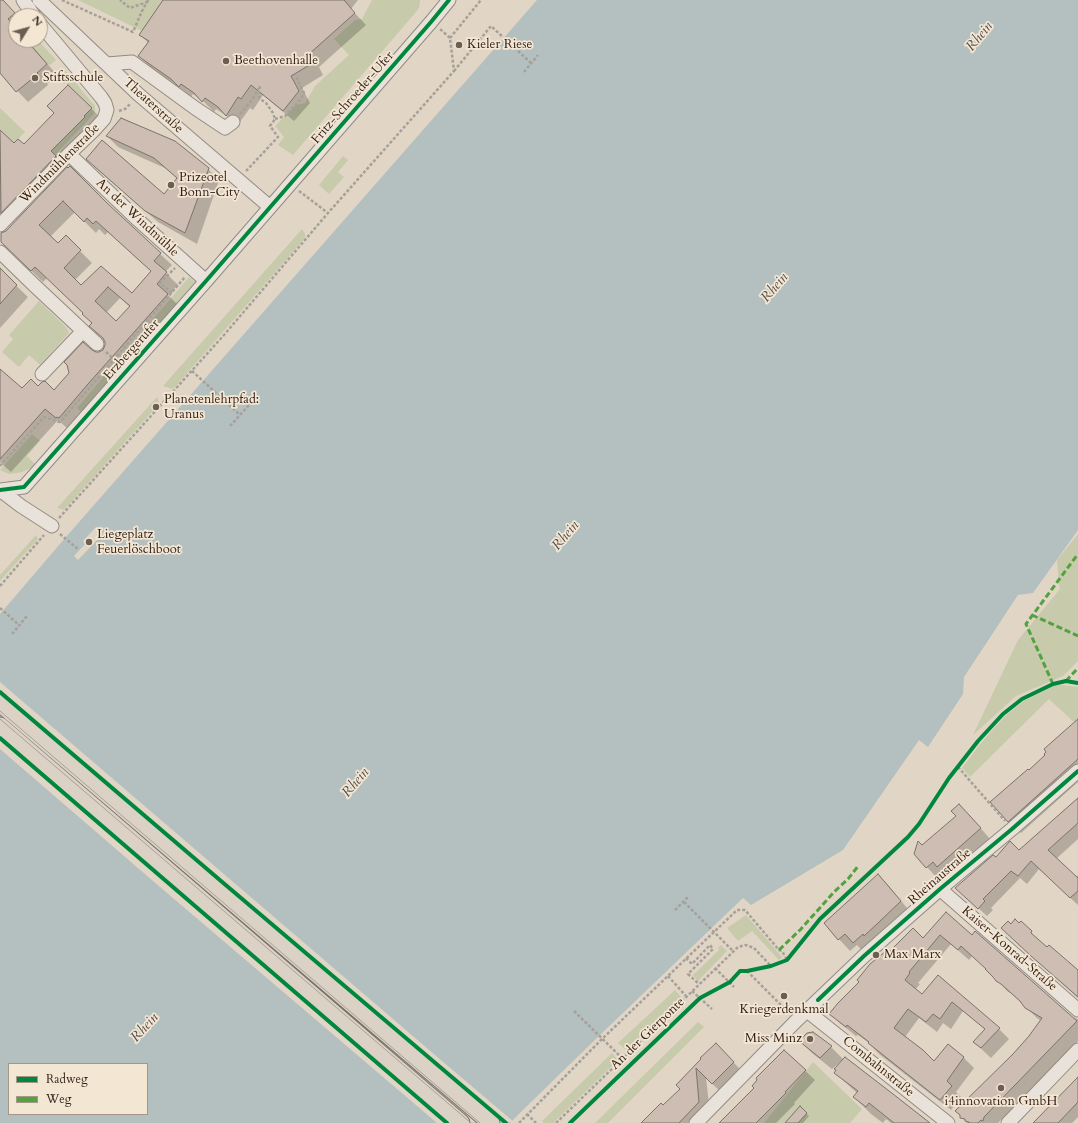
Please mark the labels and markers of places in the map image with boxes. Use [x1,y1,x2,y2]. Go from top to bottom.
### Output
place label: Kieler Riese [467,37,532,53]
marker: Kieler Riese [454,40,464,50]
place label: Beethovenhalle [234,53,318,69]
marker: Beethovenhalle [221,56,231,66]
place label: Stiftsschule [43,70,103,86]
marker: Stiftsschule [30,73,40,83]
place label: Prizeotel Bonn-City [179,170,240,201]
marker: Prizeotel Bonn-City [166,180,176,190]
place label: Planetenlehrpfad: Uranus [164,392,259,423]
marker: Planetenlehrpfad: Uranus [151,402,161,412]
place label: Liegeplatz Feuerlöschboot [97,527,181,558]
marker: Liegeplatz Feuerlöschboot [84,537,94,547]
place label: Max Marx [884,947,941,963]
marker: Max Marx [871,950,881,960]
marker: Kriegerdenkmal [779,991,789,1001]
place label: Kriegerdenkmal [740,1002,828,1018]
place label: Miss Minz [745,1031,802,1047]
marker: Miss Minz [805,1034,815,1044]
marker: i4innovation GmbH [996,1083,1006,1093]
place label: i4innovation GmbH [945,1094,1057,1110]

